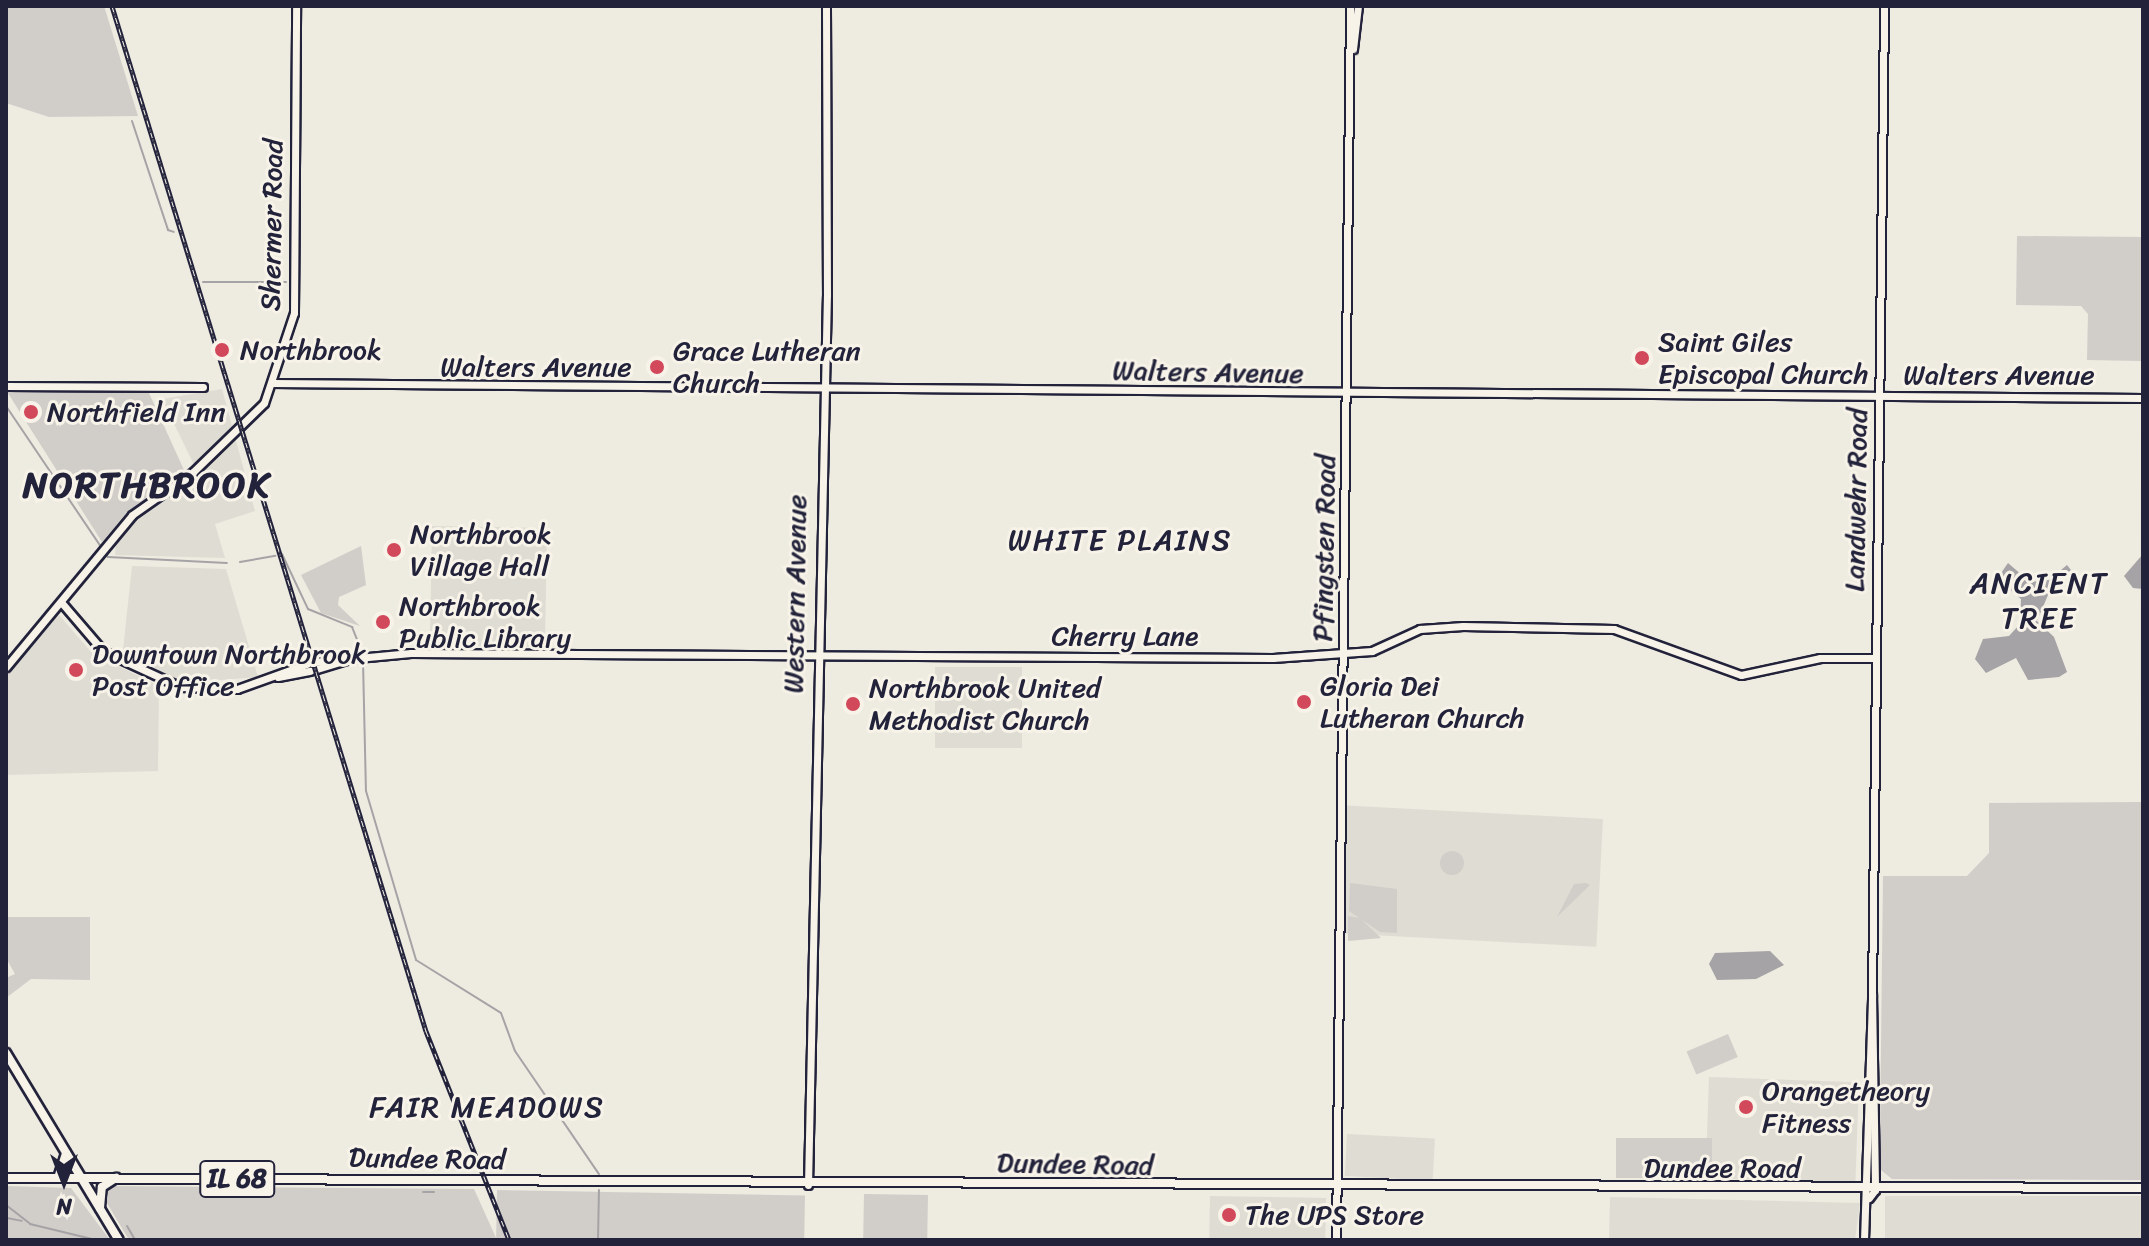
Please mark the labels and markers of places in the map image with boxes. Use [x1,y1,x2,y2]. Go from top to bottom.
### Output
place label: Saint Giles Episcopal Church [1658,325,1869,391]
place label: Northbrook [240,333,382,367]
place label: Grace Lutheran Church [673,334,861,400]
marker: Northbrook [211,339,233,361]
marker: Saint Giles Episcopal Church [1633,349,1651,367]
marker: Grace Lutheran Church [648,358,666,376]
place label: Northfield Inn [47,395,225,429]
marker: Northfield Inn [22,403,40,421]
place label: Northbrook Village Hall [410,517,552,583]
marker: Northbrook Village Hall [385,541,403,559]
place label: Northbrook Public Library [399,589,571,655]
marker: Northbrook Public Library [374,613,392,631]
place label: Downtown Northbrook Post Office [92,637,366,703]
marker: Downtown Northbrook Post Office [67,661,85,679]
place label: Gloria Dei Lutheran Church [1320,669,1524,735]
place label: Northbrook United Methodist Church [869,671,1101,737]
marker: Gloria Dei Lutheran Church [1295,693,1313,711]
marker: Northbrook United Methodist Church [844,695,862,713]
place label: Orangetheory Fitness [1762,1074,1930,1140]
marker: Orangetheory Fitness [1737,1098,1755,1116]
place label: The UPS Store [1245,1198,1427,1232]
marker: The UPS Store [1220,1206,1238,1224]

